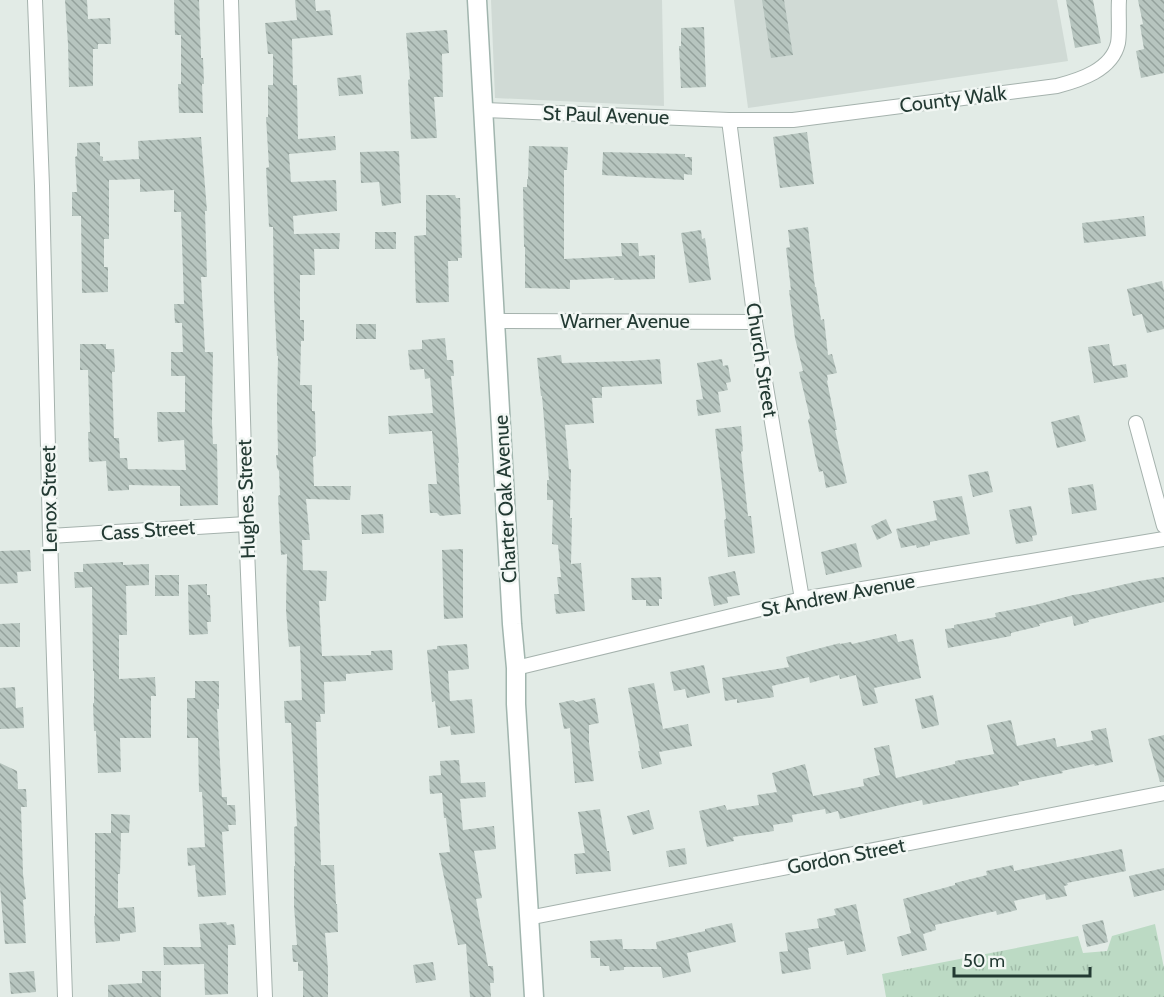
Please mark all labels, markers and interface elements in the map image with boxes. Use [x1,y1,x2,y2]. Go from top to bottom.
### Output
street label: County Walk [898,81,1008,117]
street label: St Paul Avenue [542,101,670,129]
street label: Church Street [741,301,783,419]
street label: Warner Avenue [560,309,690,333]
street label: Charter Oak Avenue [489,414,521,584]
street label: Hughes Street [232,439,260,559]
street label: Lenox Street [36,445,62,553]
street label: Cass Street [100,515,196,545]
street label: St Andrew Avenue [759,568,917,622]
street label: Gordon Street [785,833,907,879]
scale bar [954,940,1090,978]
text: 50 m [963,950,1005,972]

